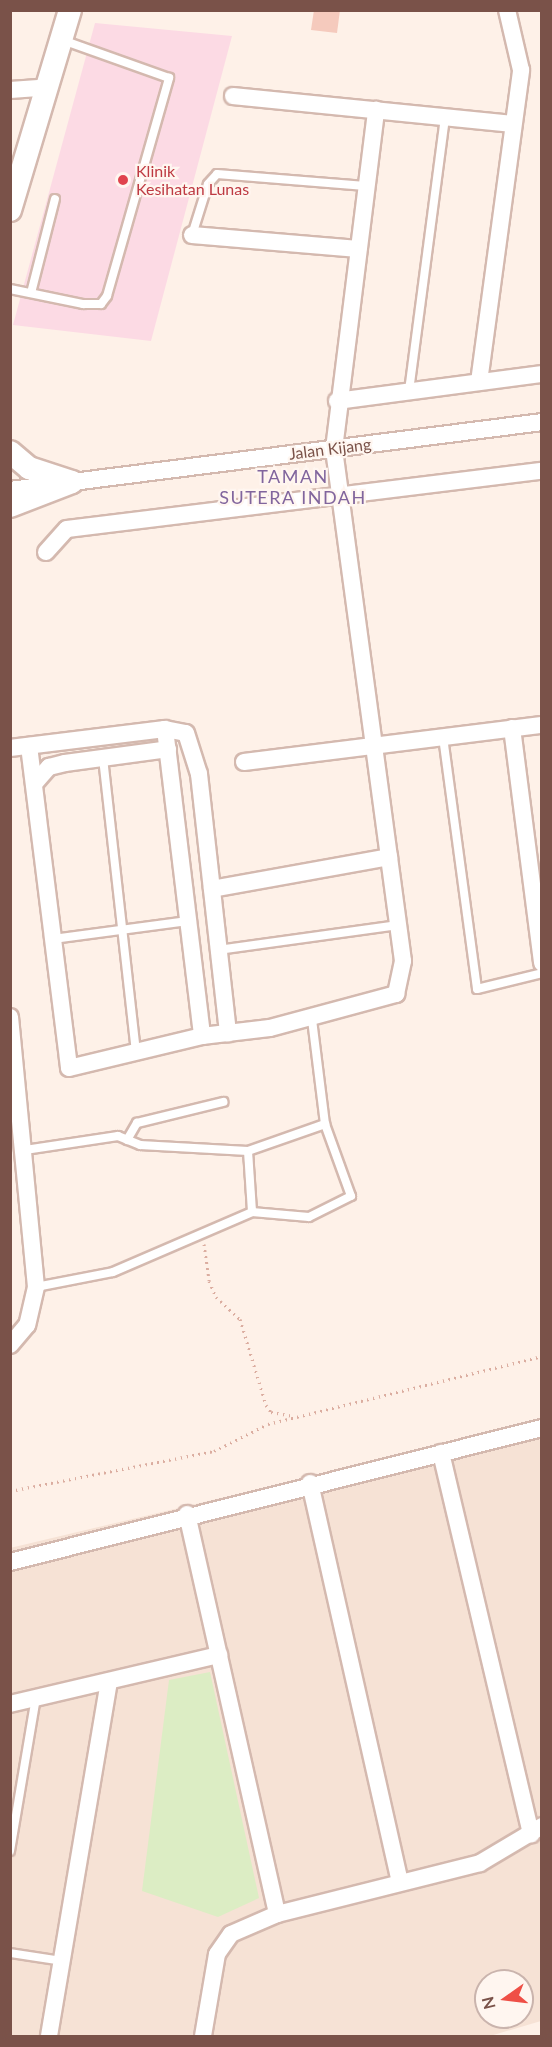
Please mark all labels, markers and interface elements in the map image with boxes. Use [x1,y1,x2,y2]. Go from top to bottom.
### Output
place label: Klinik Kesihatan Lunas [136,161,249,199]
marker: Klinik Kesihatan Lunas [114,171,132,189]
street label: Jalan Kijang [288,434,372,464]
district label: TAMAN SUTERA INDAH [219,466,367,508]
north arrow [474,1969,534,2029]
text: N [477,1995,499,2011]

